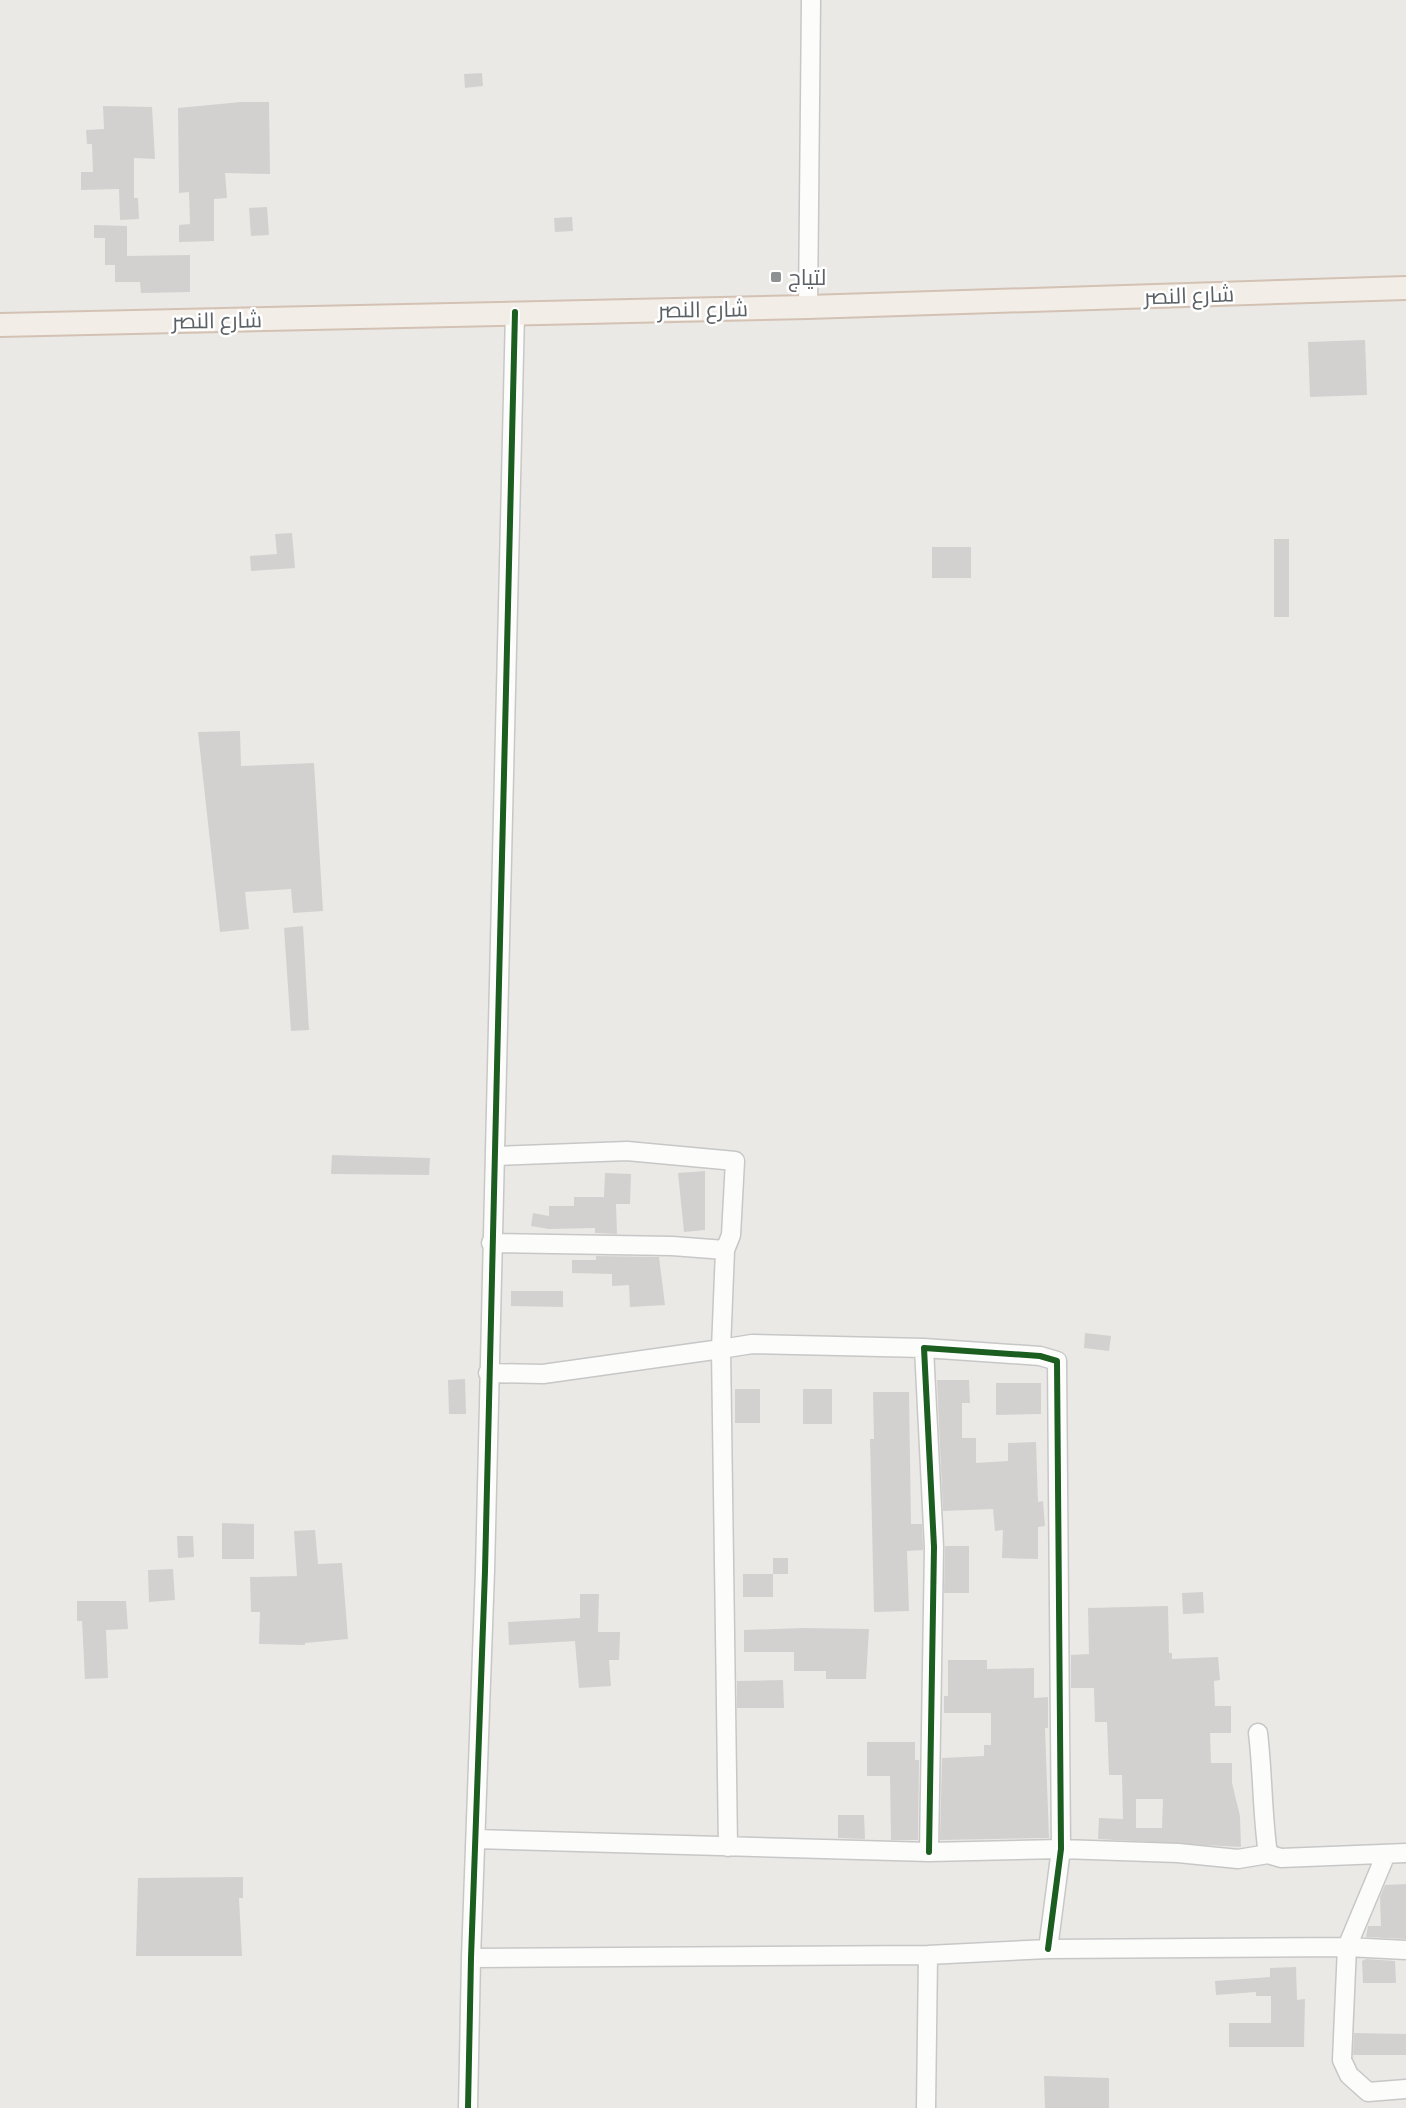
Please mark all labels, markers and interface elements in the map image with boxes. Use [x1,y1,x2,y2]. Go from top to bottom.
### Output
place label: لتياج [788,263,826,292]
marker: لتياج [769,270,783,284]
street label: شارع النصر [1141,279,1235,312]
street label: شارع النصر [656,294,748,325]
street label: شارع النصر [170,305,262,336]

